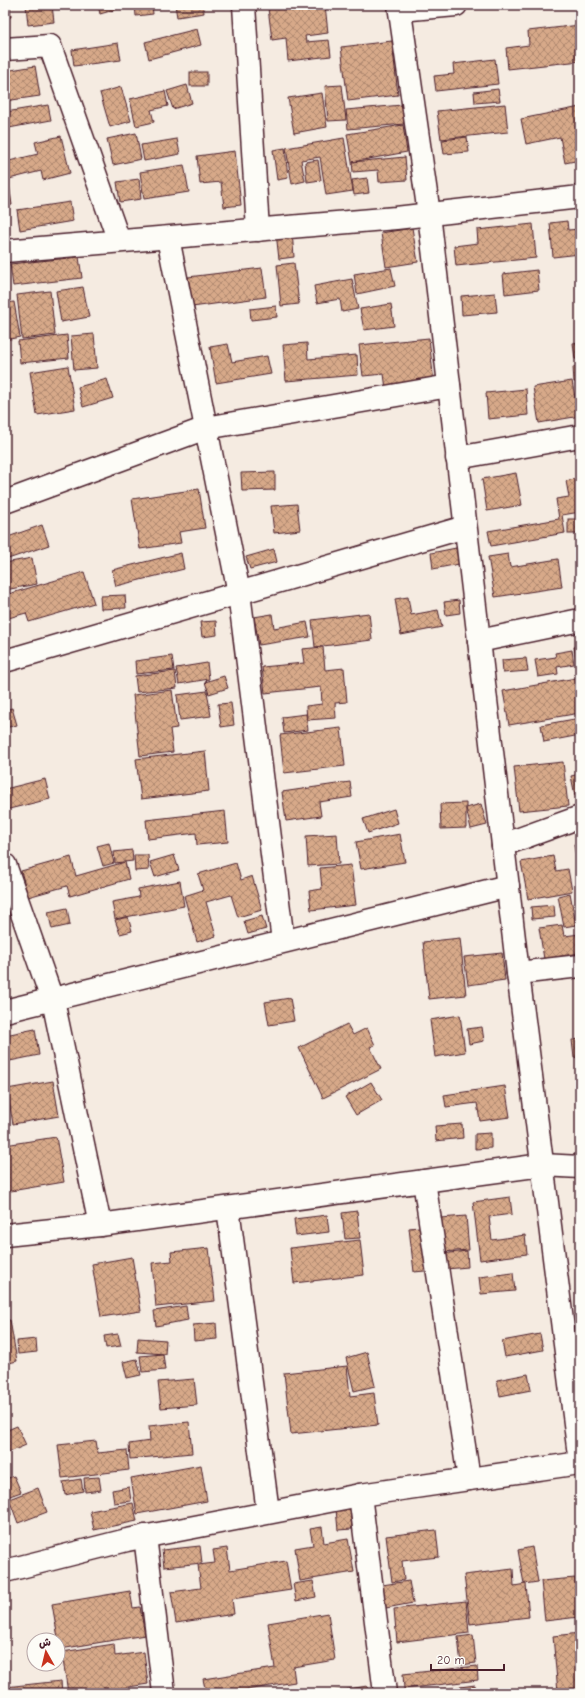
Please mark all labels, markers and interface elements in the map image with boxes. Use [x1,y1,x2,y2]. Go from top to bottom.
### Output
north arrow [26,1632,66,1672]
text: ش [38,1635,52,1650]
scale bar [431,1646,504,1672]
text: 20 m [437,1653,465,1667]

